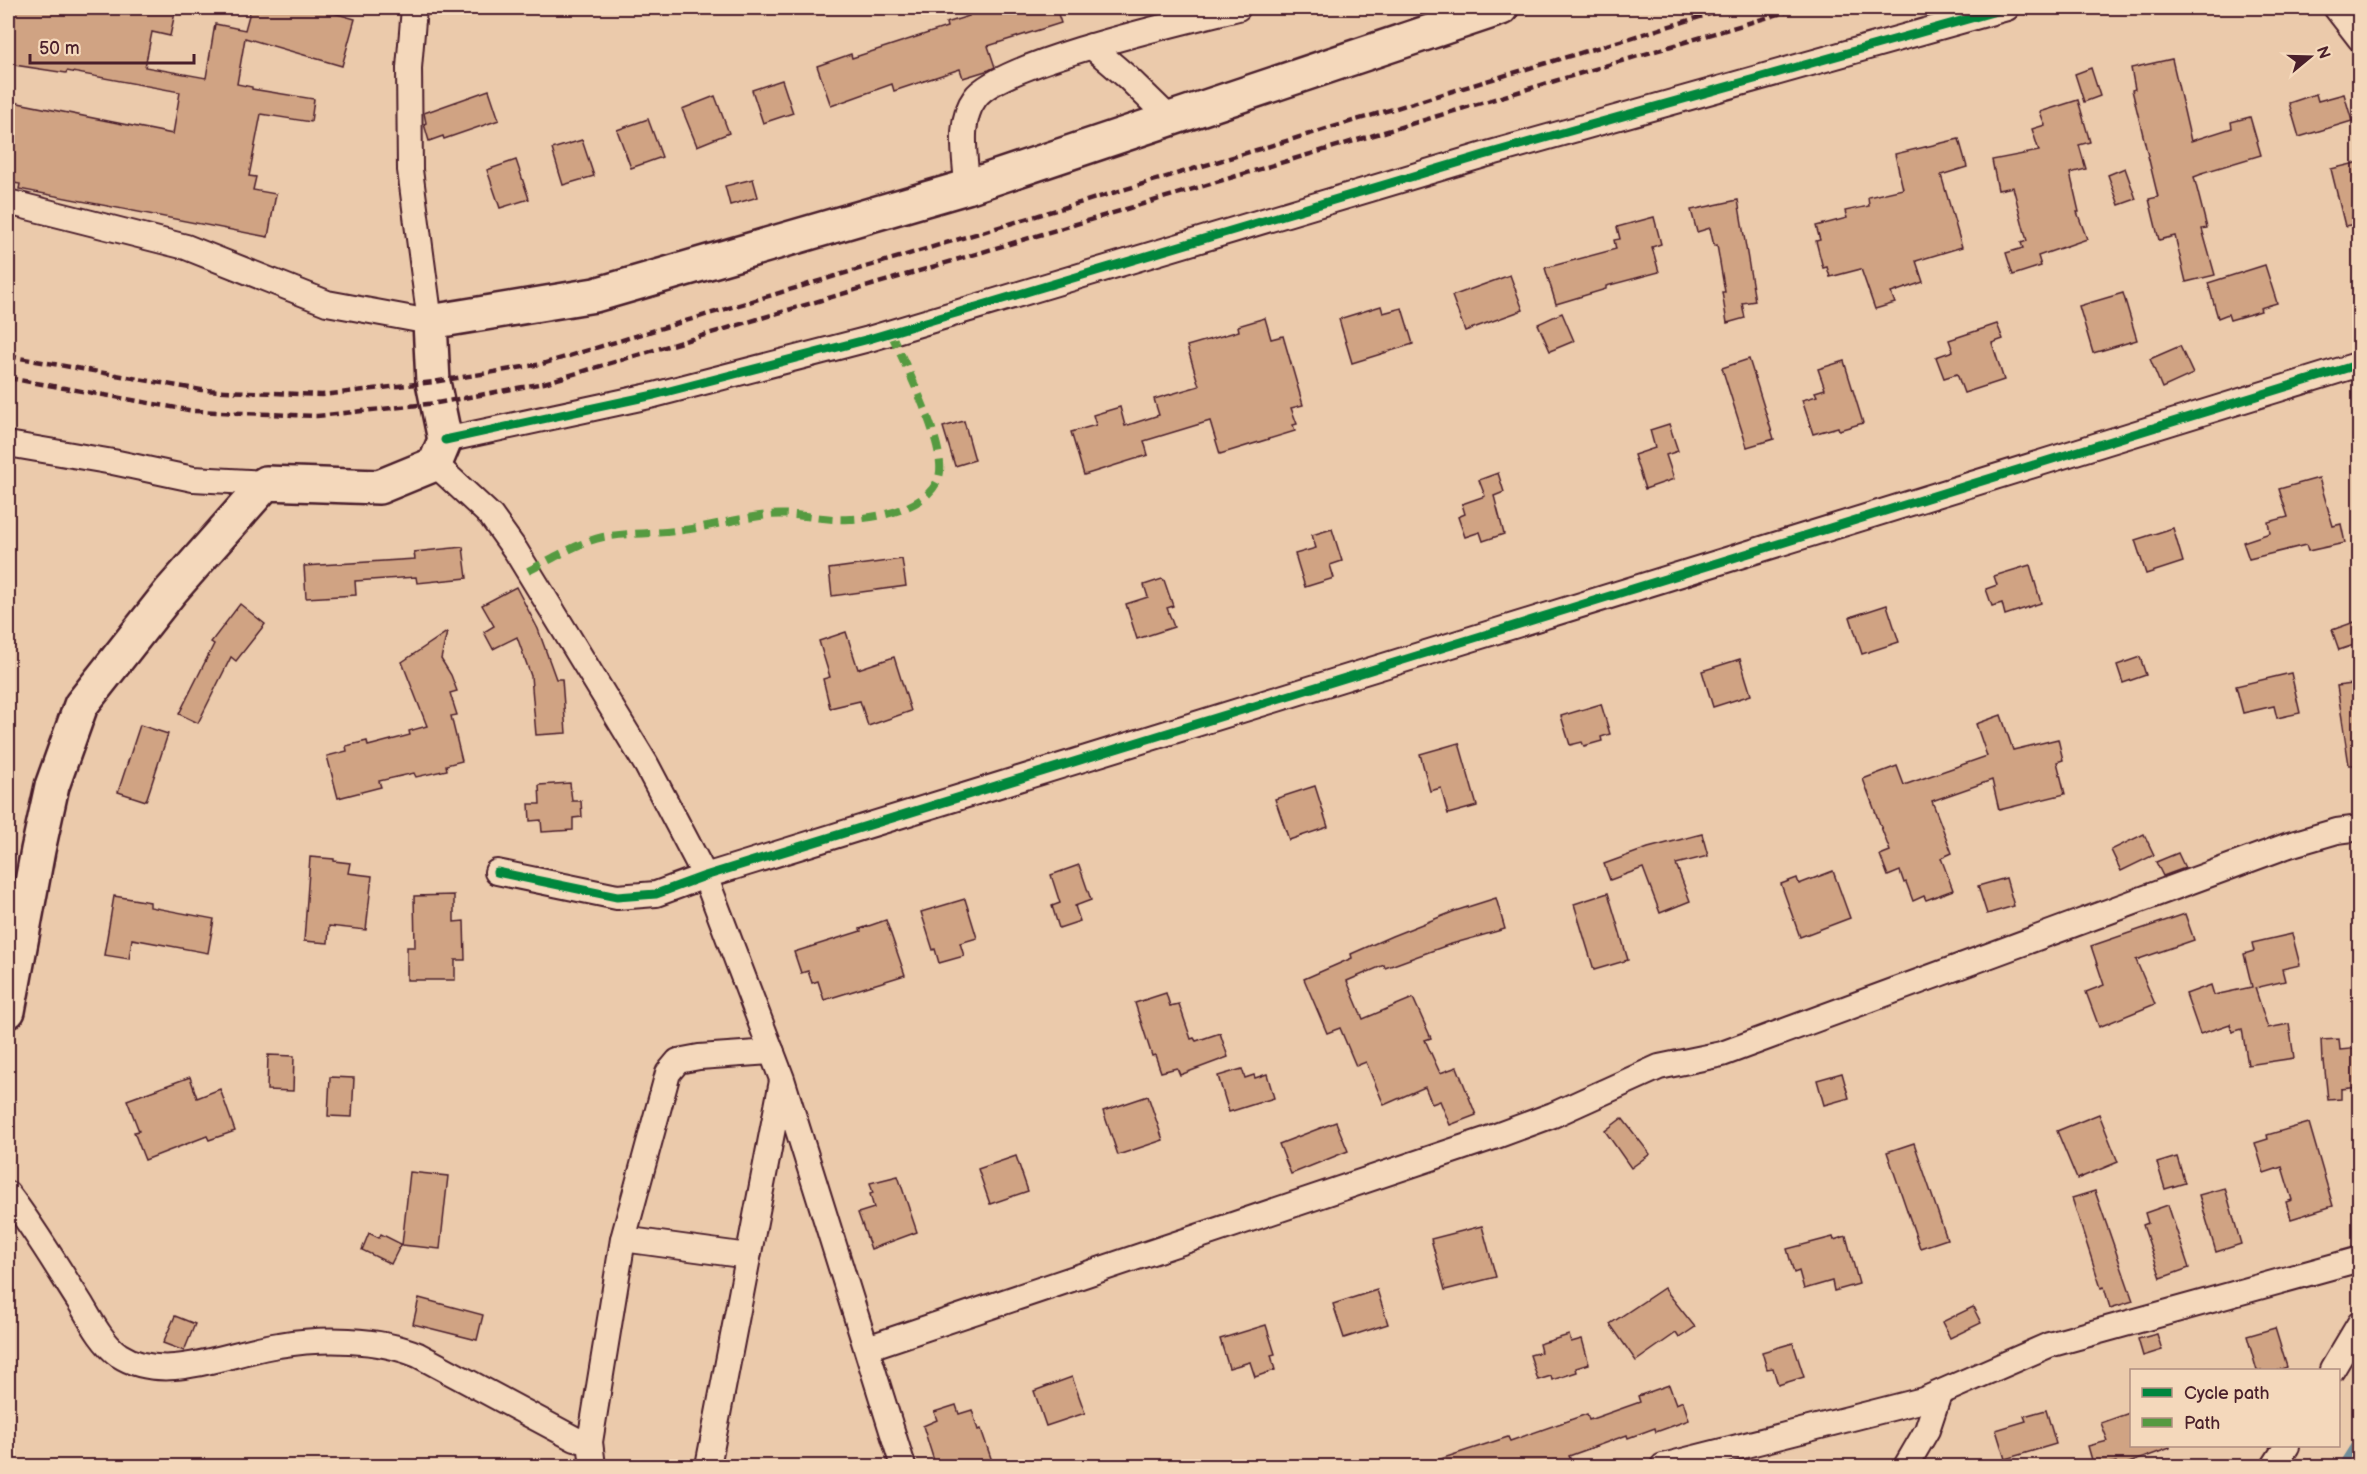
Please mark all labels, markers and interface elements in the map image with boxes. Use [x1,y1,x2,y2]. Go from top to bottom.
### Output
scale bar [30,27,194,65]
north arrow [2280,27,2340,87]
text: 50 m [39,38,80,59]
text: N [2312,44,2334,61]
legend [2130,1369,2340,1447]
text: Cycle path [2184,1383,2270,1404]
text: Path [2184,1413,2220,1434]

